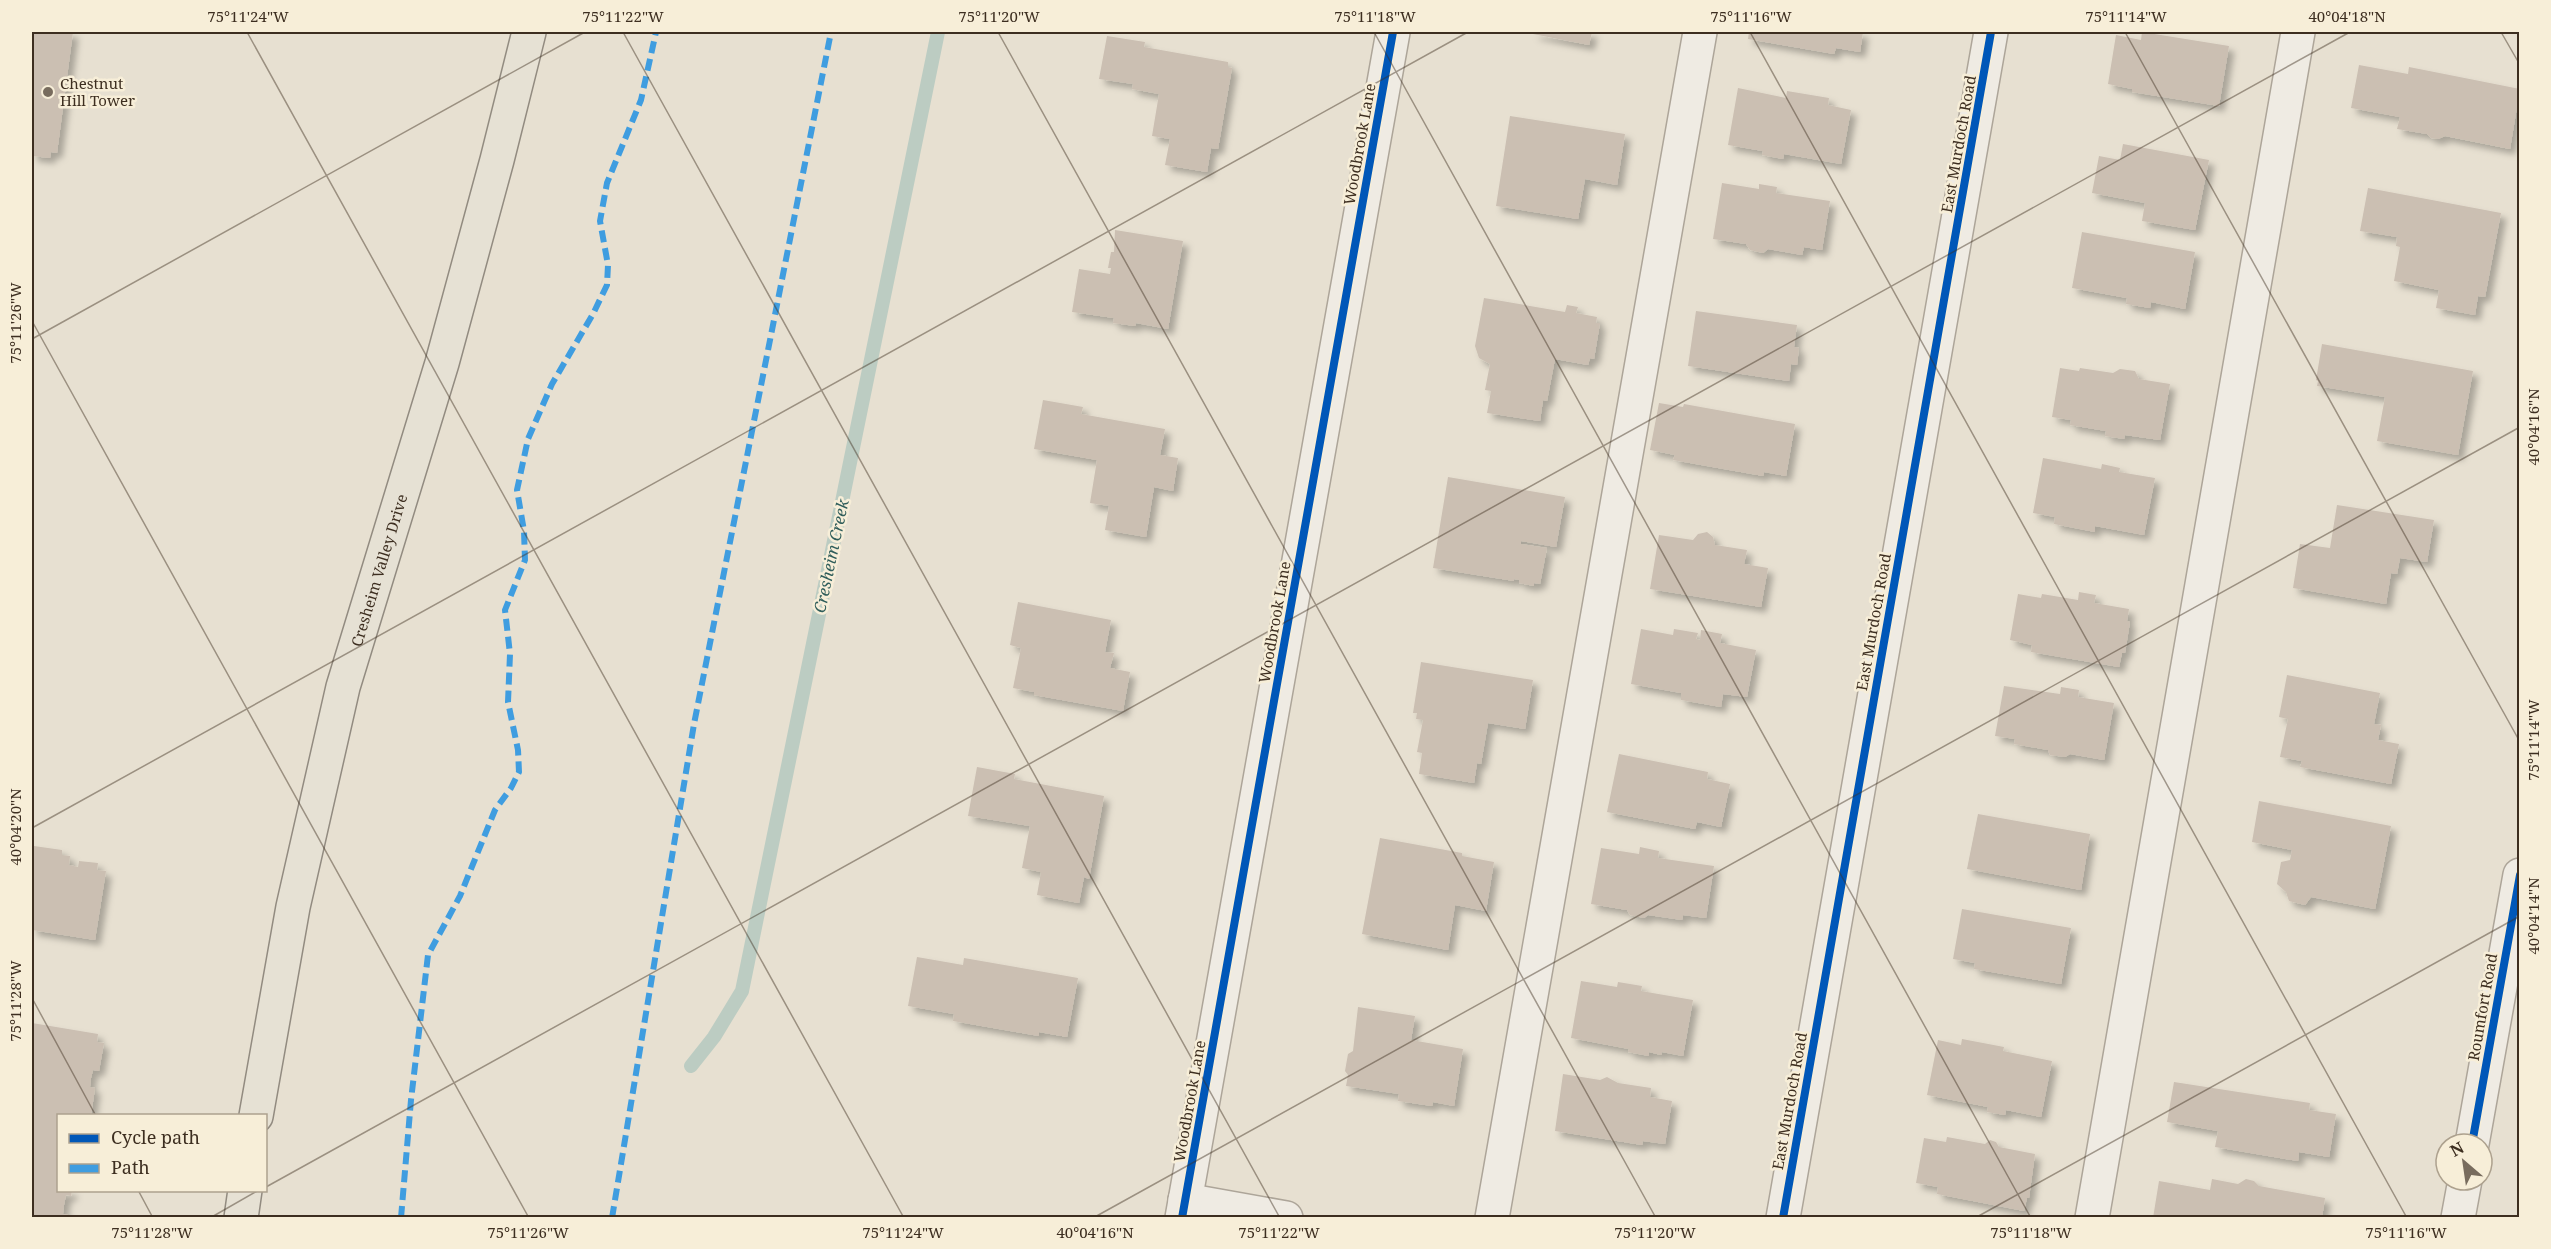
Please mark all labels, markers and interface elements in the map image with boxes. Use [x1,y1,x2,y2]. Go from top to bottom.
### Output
text: 75°11'24"W [207,6,289,26]
text: 75°11'22"W [582,6,664,26]
text: 75°11'20"W [958,6,1040,26]
text: 75°11'18"W [1334,6,1416,26]
text: 75°11'16"W [1710,6,1792,26]
text: 75°11'14"W [2085,6,2167,26]
text: 40°04'18"N [2308,6,2386,26]
place label: Chestnut Hill Tower [60,73,135,110]
street label: East Murdoch Road [1936,74,1980,214]
street label: Woodbrook Lane [1338,82,1380,206]
marker: Chestnut Hill Tower [41,85,55,99]
text: 75°11'26"W [5,282,25,364]
text: 40°04'16"N [2523,388,2543,466]
street label: Cresheim Valley Drive [346,491,411,649]
water label: Cresheim Creek [808,496,854,615]
street label: East Murdoch Road [1851,552,1895,692]
street label: Woodbrook Lane [1253,560,1295,684]
text: 75°11'14"W [2523,699,2543,781]
text: 40°04'20"N [5,788,25,866]
text: 40°04'14"N [2523,877,2543,955]
street label: Roumfort Road [2463,952,2501,1062]
text: 75°11'28"W [5,960,25,1042]
street label: East Murdoch Road [1767,1031,1811,1171]
street label: Woodbrook Lane [1168,1039,1210,1163]
legend [57,1114,267,1192]
text: Cycle path [111,1125,200,1149]
north arrow [2434,1132,2494,1192]
text: N [2446,1136,2468,1162]
text: Path [111,1155,150,1179]
text: 75°11'28"W [111,1222,193,1242]
text: 75°11'26"W [487,1222,569,1242]
text: 75°11'24"W [862,1222,944,1242]
text: 40°04'16"N [1056,1222,1134,1242]
text: 75°11'22"W [1238,1222,1320,1242]
text: 75°11'20"W [1614,1222,1696,1242]
text: 75°11'18"W [1990,1222,2072,1242]
text: 75°11'16"W [2365,1222,2447,1242]

